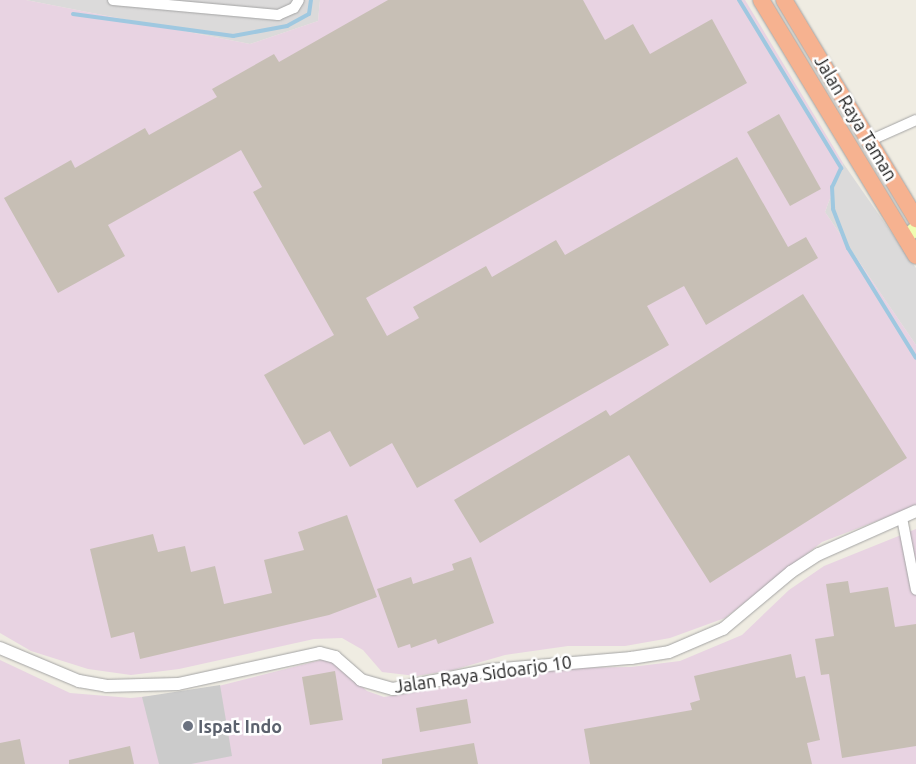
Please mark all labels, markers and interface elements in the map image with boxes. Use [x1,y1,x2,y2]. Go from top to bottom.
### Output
street label: Jalan Raya Taman [810,51,902,185]
street label: Jalan Raya Sidoarjo 10 [393,651,573,697]
place label: Ispat Indo [198,715,282,737]
marker: Ispat Indo [182,720,194,732]

